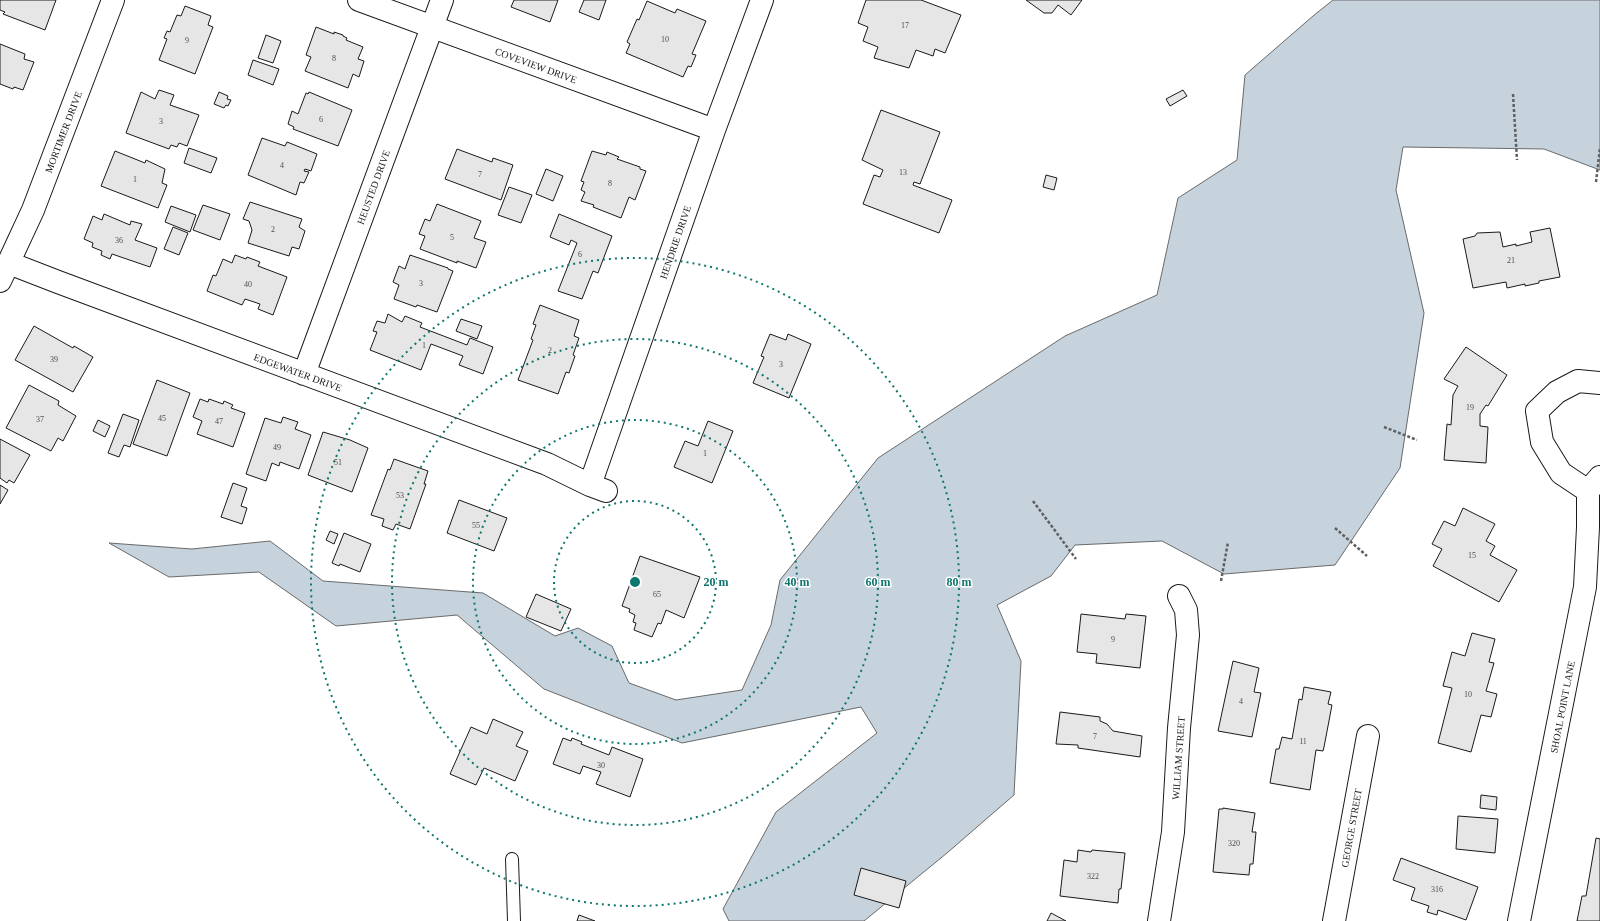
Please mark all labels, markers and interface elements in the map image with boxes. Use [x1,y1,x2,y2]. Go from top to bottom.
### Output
house number: 17 [901,21,909,30]
house number: 10 [661,35,669,44]
house number: 9 [185,36,189,45]
street label: COVEVIEW DRIVE [493,46,578,85]
house number: 8 [332,54,336,63]
street label: MORTIMER DRIVE [43,90,84,174]
house number: 6 [319,115,323,124]
house number: 3 [159,117,163,126]
street label: HEUSTED DRIVE [355,148,392,226]
house number: 4 [280,161,284,170]
house number: 13 [899,168,907,177]
house number: 7 [478,170,482,179]
house number: 1 [133,175,137,184]
house number: 8 [608,179,612,188]
street label: HENDRIE DRIVE [658,204,693,280]
house number: 2 [271,225,275,234]
house number: 5 [450,233,454,242]
house number: 36 [115,236,123,245]
house number: 6 [578,250,582,259]
house number: 21 [1507,256,1515,265]
house number: 3 [419,279,423,288]
house number: 40 [244,280,252,289]
house number: 1 [422,341,426,350]
house number: 2 [548,346,552,355]
street label: EDGEWATER DRIVE [252,351,343,394]
house number: 39 [50,355,58,364]
house number: 3 [779,360,783,369]
house number: 19 [1466,403,1474,412]
house number: 45 [158,414,166,423]
house number: 37 [36,415,44,424]
house number: 47 [215,417,223,426]
house number: 49 [273,443,281,452]
house number: 1 [703,449,707,458]
house number: 51 [334,458,342,467]
house number: 53 [396,491,404,500]
house number: 55 [472,521,480,530]
house number: 15 [1468,551,1476,560]
centre of rings [628,575,642,589]
text: 20 m [704,575,729,589]
text: 40 m [785,575,810,589]
text: 60 m [866,575,891,589]
text: 80 m [947,575,972,589]
house number: 65 [653,590,661,599]
house number: 9 [1111,635,1115,644]
street label: SHOAL POINT LANE [1548,660,1577,754]
house number: 10 [1464,690,1472,699]
house number: 4 [1239,697,1243,706]
street label: WILLIAM STREET [1170,716,1187,800]
house number: 7 [1093,732,1097,741]
house number: 11 [1299,737,1307,746]
house number: 30 [597,761,605,770]
street label: GEORGE STREET [1339,788,1364,868]
house number: 320 [1228,839,1240,848]
house number: 322 [1087,872,1099,881]
house number: 316 [1431,885,1443,894]

